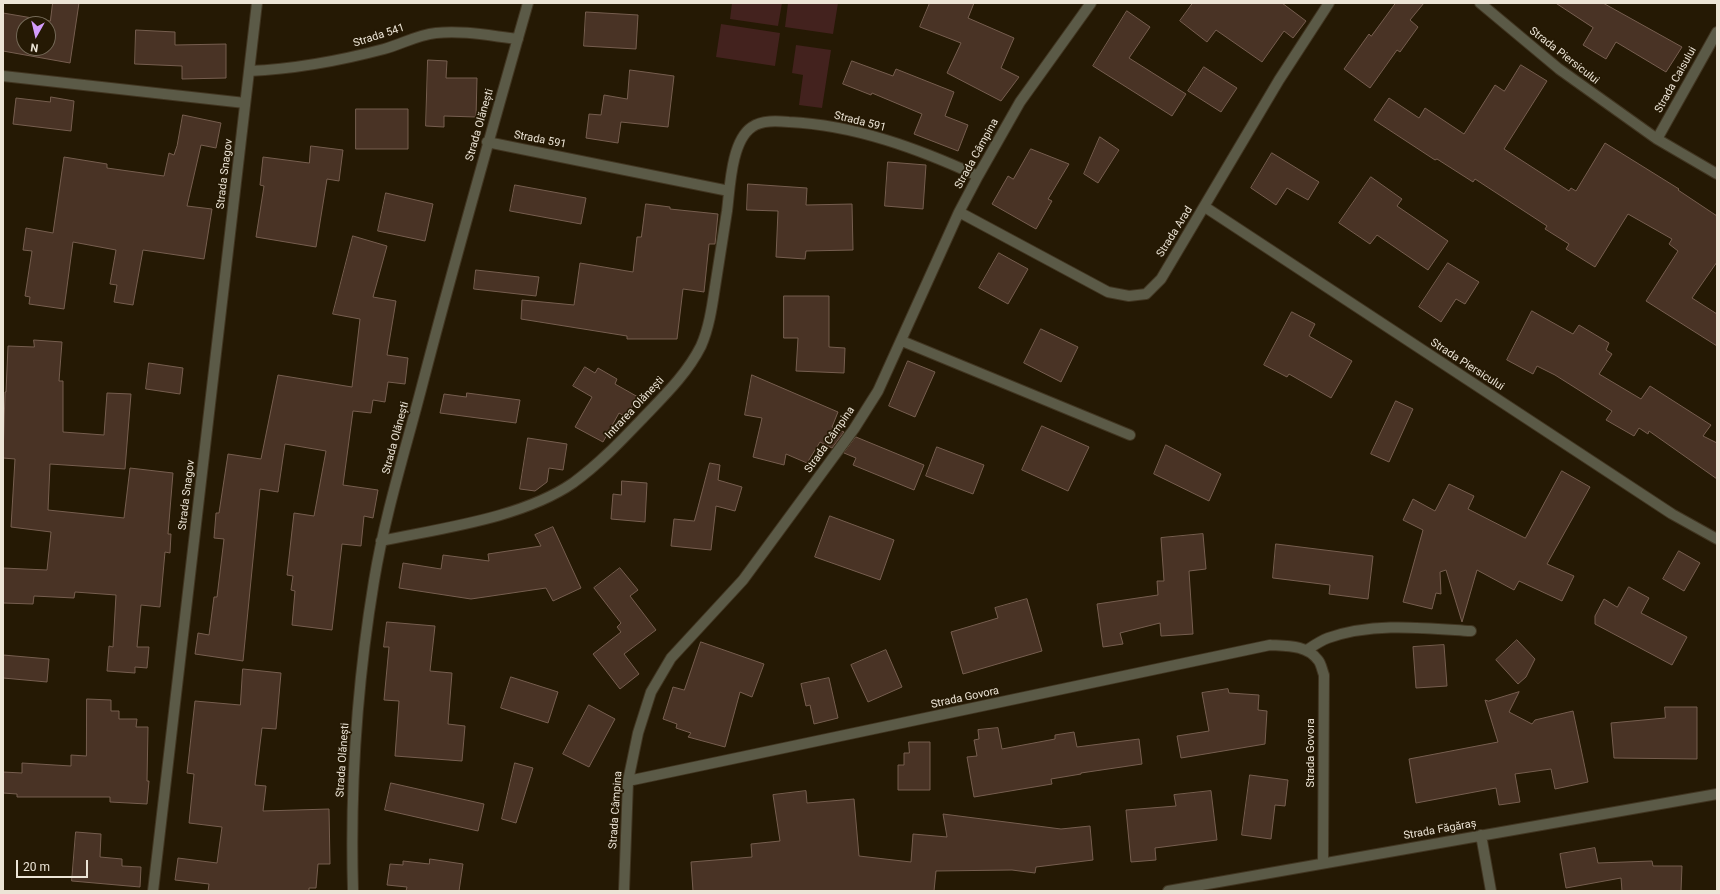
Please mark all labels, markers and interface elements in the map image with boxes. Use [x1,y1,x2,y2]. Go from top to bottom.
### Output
north arrow [16,16,56,56]
street label: Strada 541 [352,22,406,50]
street label: Strada Piersicului [1526,25,1602,87]
text: N [30,40,39,54]
street label: Strada Caisului [1652,45,1700,115]
street label: Strada Olănești [463,87,497,163]
street label: Strada 591 [833,109,887,135]
street label: Strada Câmpina [952,117,1002,191]
street label: Strada 591 [513,128,567,152]
street label: Strada Snagov [214,138,236,210]
street label: Strada Arad [1154,204,1196,260]
street label: Strada Piersicului [1428,336,1506,394]
street label: Intrarea Olănești [603,374,667,442]
street label: Strada Olănești [380,400,412,476]
street label: Strada Câmpina [802,404,858,476]
street label: Strada Snagov [176,459,198,531]
street label: Strada Govora [930,684,1000,712]
street label: Strada Govora [1304,718,1318,788]
street label: Strada Olănești [334,722,352,798]
street label: Strada Câmpina [607,771,625,849]
street label: Strada Făgăraș [1403,817,1477,843]
scale bar [18,852,90,878]
text: 20 m [23,860,50,874]

